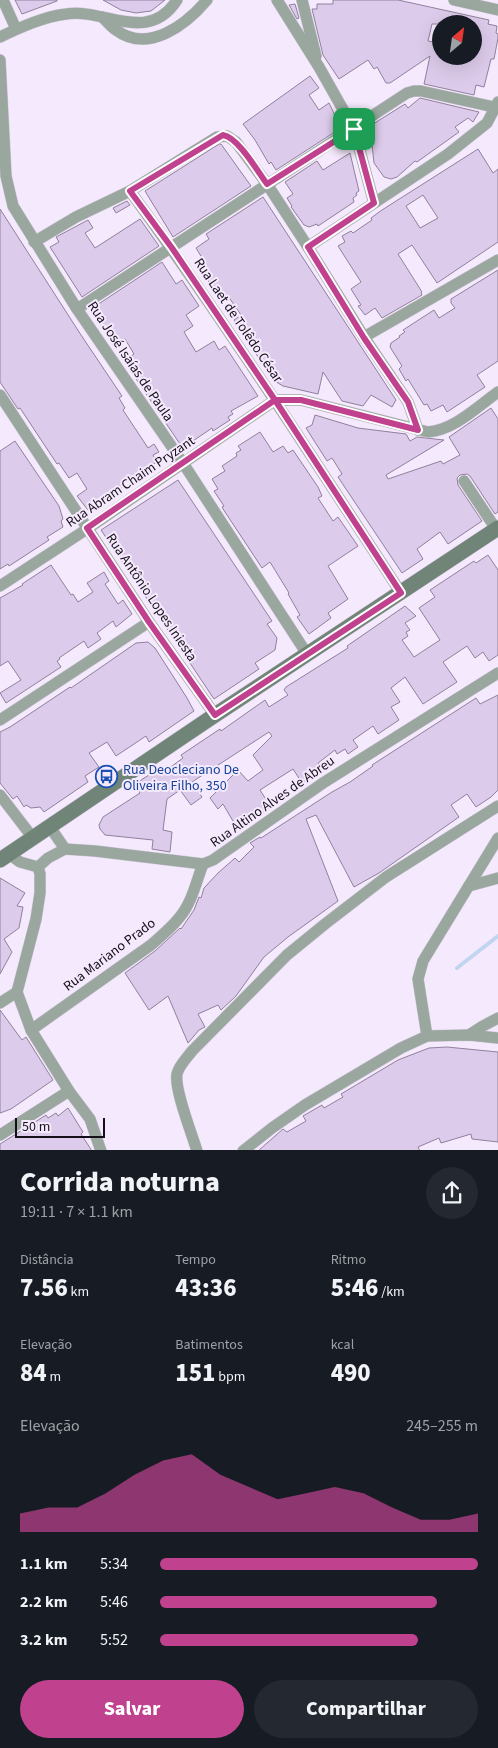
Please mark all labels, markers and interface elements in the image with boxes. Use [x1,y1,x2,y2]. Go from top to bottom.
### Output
north arrow [432,15,482,65]
map controls [432,15,482,65]
pin [333,108,375,150]
icon: arrive [340,115,368,143]
street label: Rua Laet de Tolêdo César [189,254,288,387]
street label: Rua José Isaías de Paula [82,297,178,426]
street label: Rua Abram Chaim Pryzant [62,431,199,533]
street label: Rua Antônio Lopes Iniesta [101,529,202,666]
street label: Rua Altino Alves de Abreu [206,751,339,853]
place label: Rua Deocleciano De Oliveira Filho, 350 [123,760,239,796]
bus stop icon: Rua Deocleciano De Oliveira Filho, 350 [95,765,119,789]
street label: Rua Mariano Prado [59,913,160,996]
scale bar [15,1116,105,1139]
text: 50 m [22,1117,50,1137]
text: Corrida noturna [20,1162,220,1202]
button: share [426,1167,478,1219]
text: 19:11 · 7 × 1.1 km [20,1201,133,1223]
text: Distância [20,1250,74,1270]
text: Tempo [175,1250,216,1270]
text: Ritmo [331,1250,366,1270]
text: 7.56 [20,1270,68,1306]
text: 43:36 [175,1270,236,1306]
text: 5:46 [331,1270,378,1306]
text: km [68,1282,89,1302]
text: /km [378,1282,405,1302]
text: Elevação [20,1335,72,1355]
text: Batimentos [175,1335,243,1355]
text: kcal [331,1335,354,1355]
text: 84 [20,1355,47,1391]
text: 151 [175,1355,215,1391]
text: 490 [331,1355,371,1391]
text: m [47,1367,61,1387]
text: bpm [215,1367,245,1387]
text: Elevação [20,1415,80,1437]
text: 245–255 m [406,1415,478,1437]
text: 1.1 km [20,1553,67,1575]
text: 5:34 [100,1553,128,1575]
text: 2.2 km [20,1591,67,1613]
text: 5:46 [100,1591,128,1613]
text: 3.2 km [20,1629,67,1651]
text: 5:52 [100,1629,128,1651]
button: Salvar [20,1680,244,1738]
button: Compartilhar [254,1680,478,1738]

